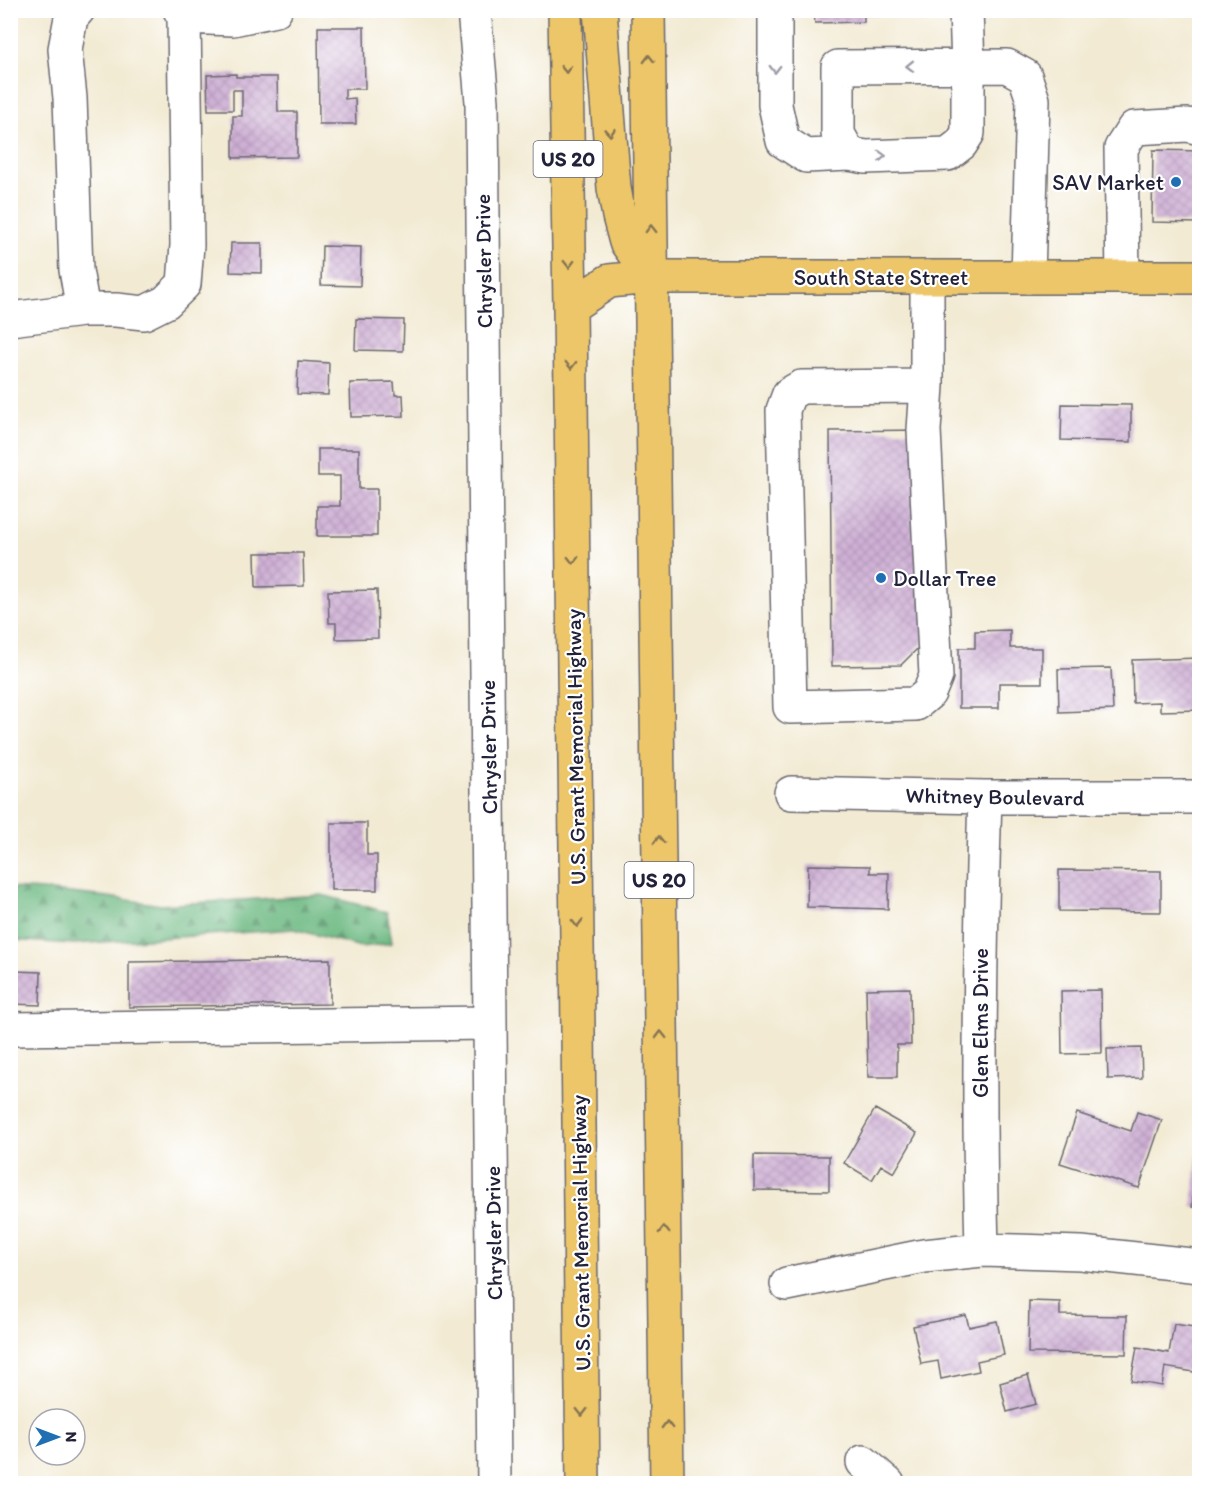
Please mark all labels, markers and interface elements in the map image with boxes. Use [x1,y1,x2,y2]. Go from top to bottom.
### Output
one-way arrow [643,54,655,63]
one-way arrow [905,60,914,72]
one-way arrow [560,64,572,73]
one-way arrow [769,64,781,73]
one-way arrow [603,127,616,136]
road number: US 20 [534,141,602,177]
one-way arrow [878,150,887,162]
place label: SAV Market [1052,169,1164,196]
marker: SAV Market [1169,175,1183,189]
street label: Chrysler Drive [469,193,498,329]
one-way arrow [645,224,657,233]
one-way arrow [563,259,576,268]
street label: South State Street [794,264,968,291]
one-way arrow [565,361,577,370]
one-way arrow [567,556,579,565]
place label: Dollar Tree [893,565,996,592]
marker: Dollar Tree [874,571,888,585]
street label: U.S. Grant Memorial Highway [560,608,591,885]
street label: Chrysler Drive [474,679,503,815]
street label: Whitney Boulevard [905,781,1085,812]
one-way arrow [653,836,665,845]
road number: US 20 [624,862,694,898]
one-way arrow [571,919,583,928]
street label: Glen Elms Drive [967,948,994,1098]
one-way arrow [655,1031,667,1040]
street label: U.S. Grant Memorial Highway [565,1094,596,1371]
street label: Chrysler Drive [479,1165,508,1301]
one-way arrow [658,1226,670,1235]
north arrow [27,1407,87,1467]
one-way arrow [576,1408,589,1417]
one-way arrow [660,1421,673,1430]
text: N [62,1432,81,1442]

